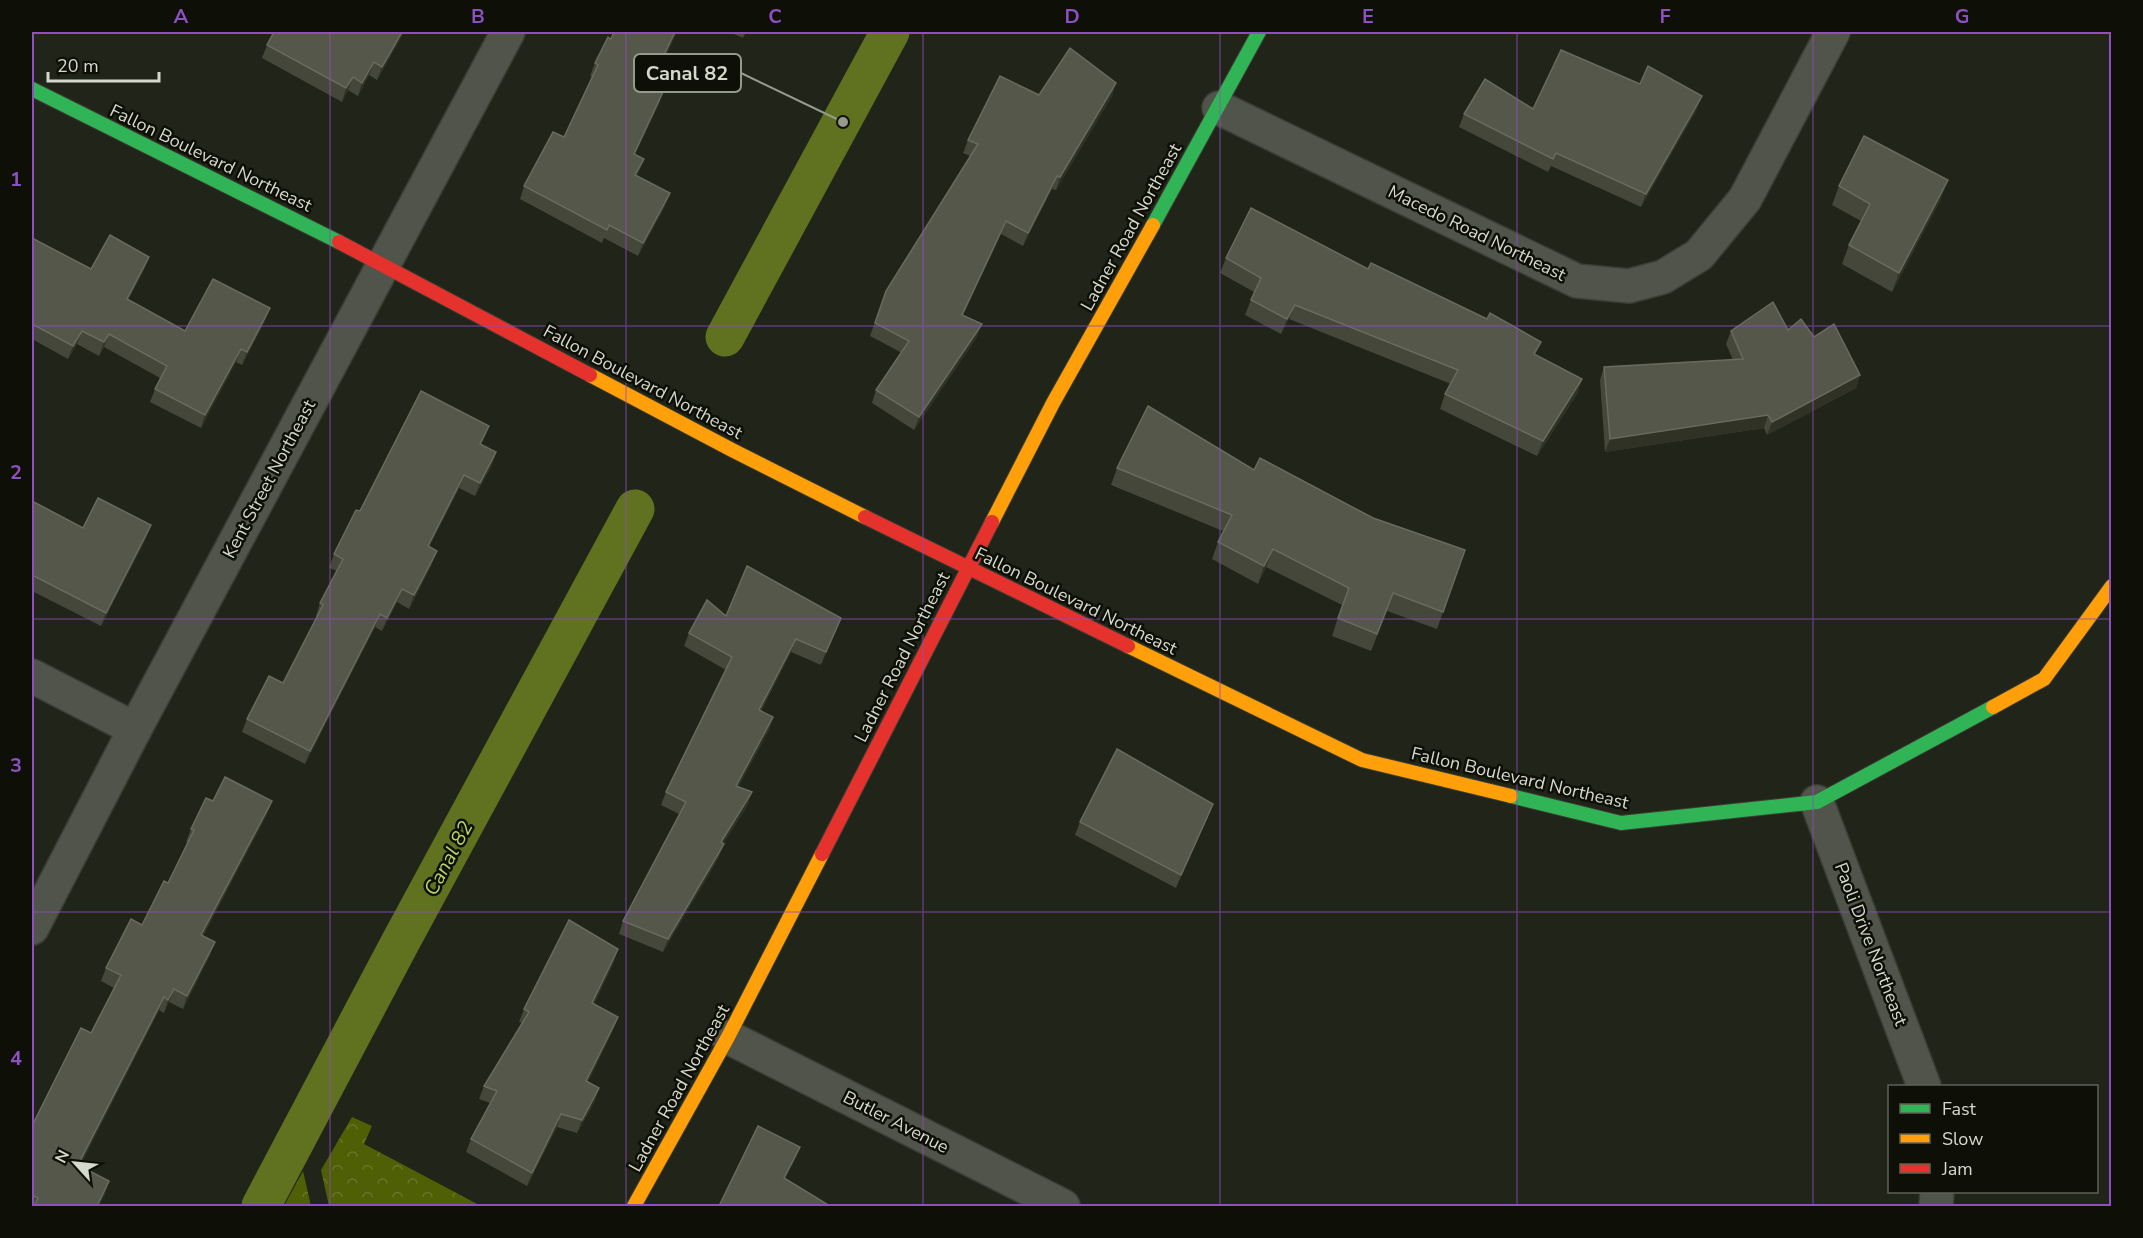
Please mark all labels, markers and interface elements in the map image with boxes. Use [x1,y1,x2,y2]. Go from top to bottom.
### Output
text: A [174,3,189,30]
text: B [471,3,485,30]
text: C [768,3,782,30]
text: D [1064,3,1080,30]
text: E [1362,3,1374,30]
text: F [1659,3,1671,30]
text: G [1955,3,1969,30]
scale bar [48,45,159,83]
text: 20 m [57,54,99,78]
callout: Canal 82 [634,54,741,92]
text: Canal 82 [646,60,728,87]
street label: Fallon Boulevard Northeast [106,98,317,218]
street label: Ladner Road Northeast [1075,138,1187,315]
text: 1 [10,166,22,193]
street label: Macedo Road Northeast [1384,179,1571,287]
street label: Fallon Boulevard Northeast [539,319,747,445]
street label: Kent Street Northeast [217,395,321,562]
text: 2 [10,459,22,486]
street label: Fallon Boulevard Northeast [971,541,1182,661]
street label: Ladner Road Northeast [849,567,956,746]
street label: Fallon Boulevard Northeast [1409,741,1632,815]
text: 3 [10,752,22,779]
water label: Canal 82 [418,816,479,900]
street label: Paoli Drive Northeast [1829,859,1913,1030]
street label: Ladner Road Northeast [623,999,735,1176]
text: 4 [10,1045,22,1072]
street label: Butler Avenue [839,1085,953,1159]
legend [1888,1085,2098,1193]
text: Fast [1942,1097,1977,1121]
text: Slow [1942,1127,1983,1151]
north arrow [45,1133,105,1193]
text: N [50,1146,75,1167]
text: Jam [1941,1157,1973,1181]

